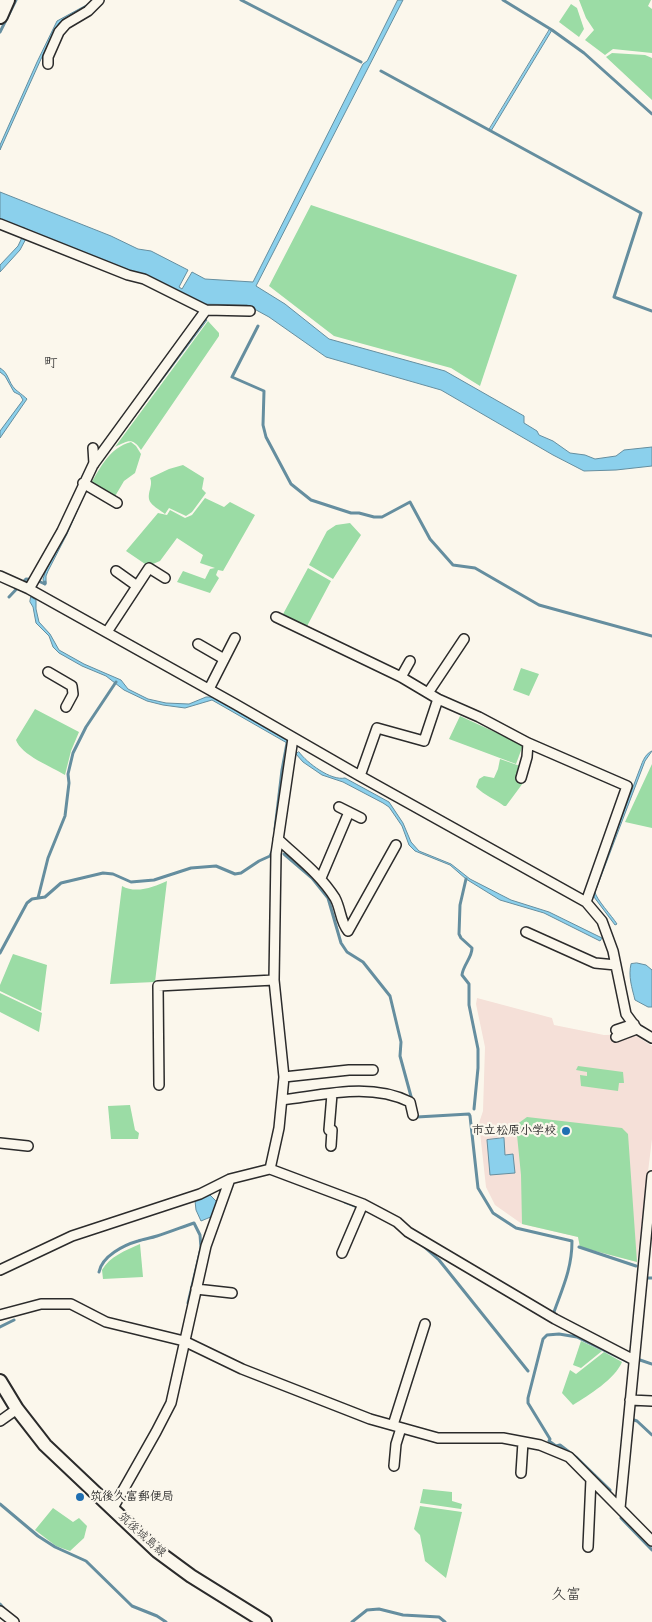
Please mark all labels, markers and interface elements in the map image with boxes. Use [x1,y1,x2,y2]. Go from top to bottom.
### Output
district label: 町 [44,355,58,371]
place label: 市立松原小学校 [472,1124,556,1138]
marker: 市立松原小学校 [560,1125,572,1137]
place label: 筑後久富郵便局 [90,1490,174,1504]
marker: 筑後久富郵便局 [74,1491,86,1503]
street label: 筑後城島線 [115,1510,169,1560]
district label: 久富 [551,1586,581,1604]

